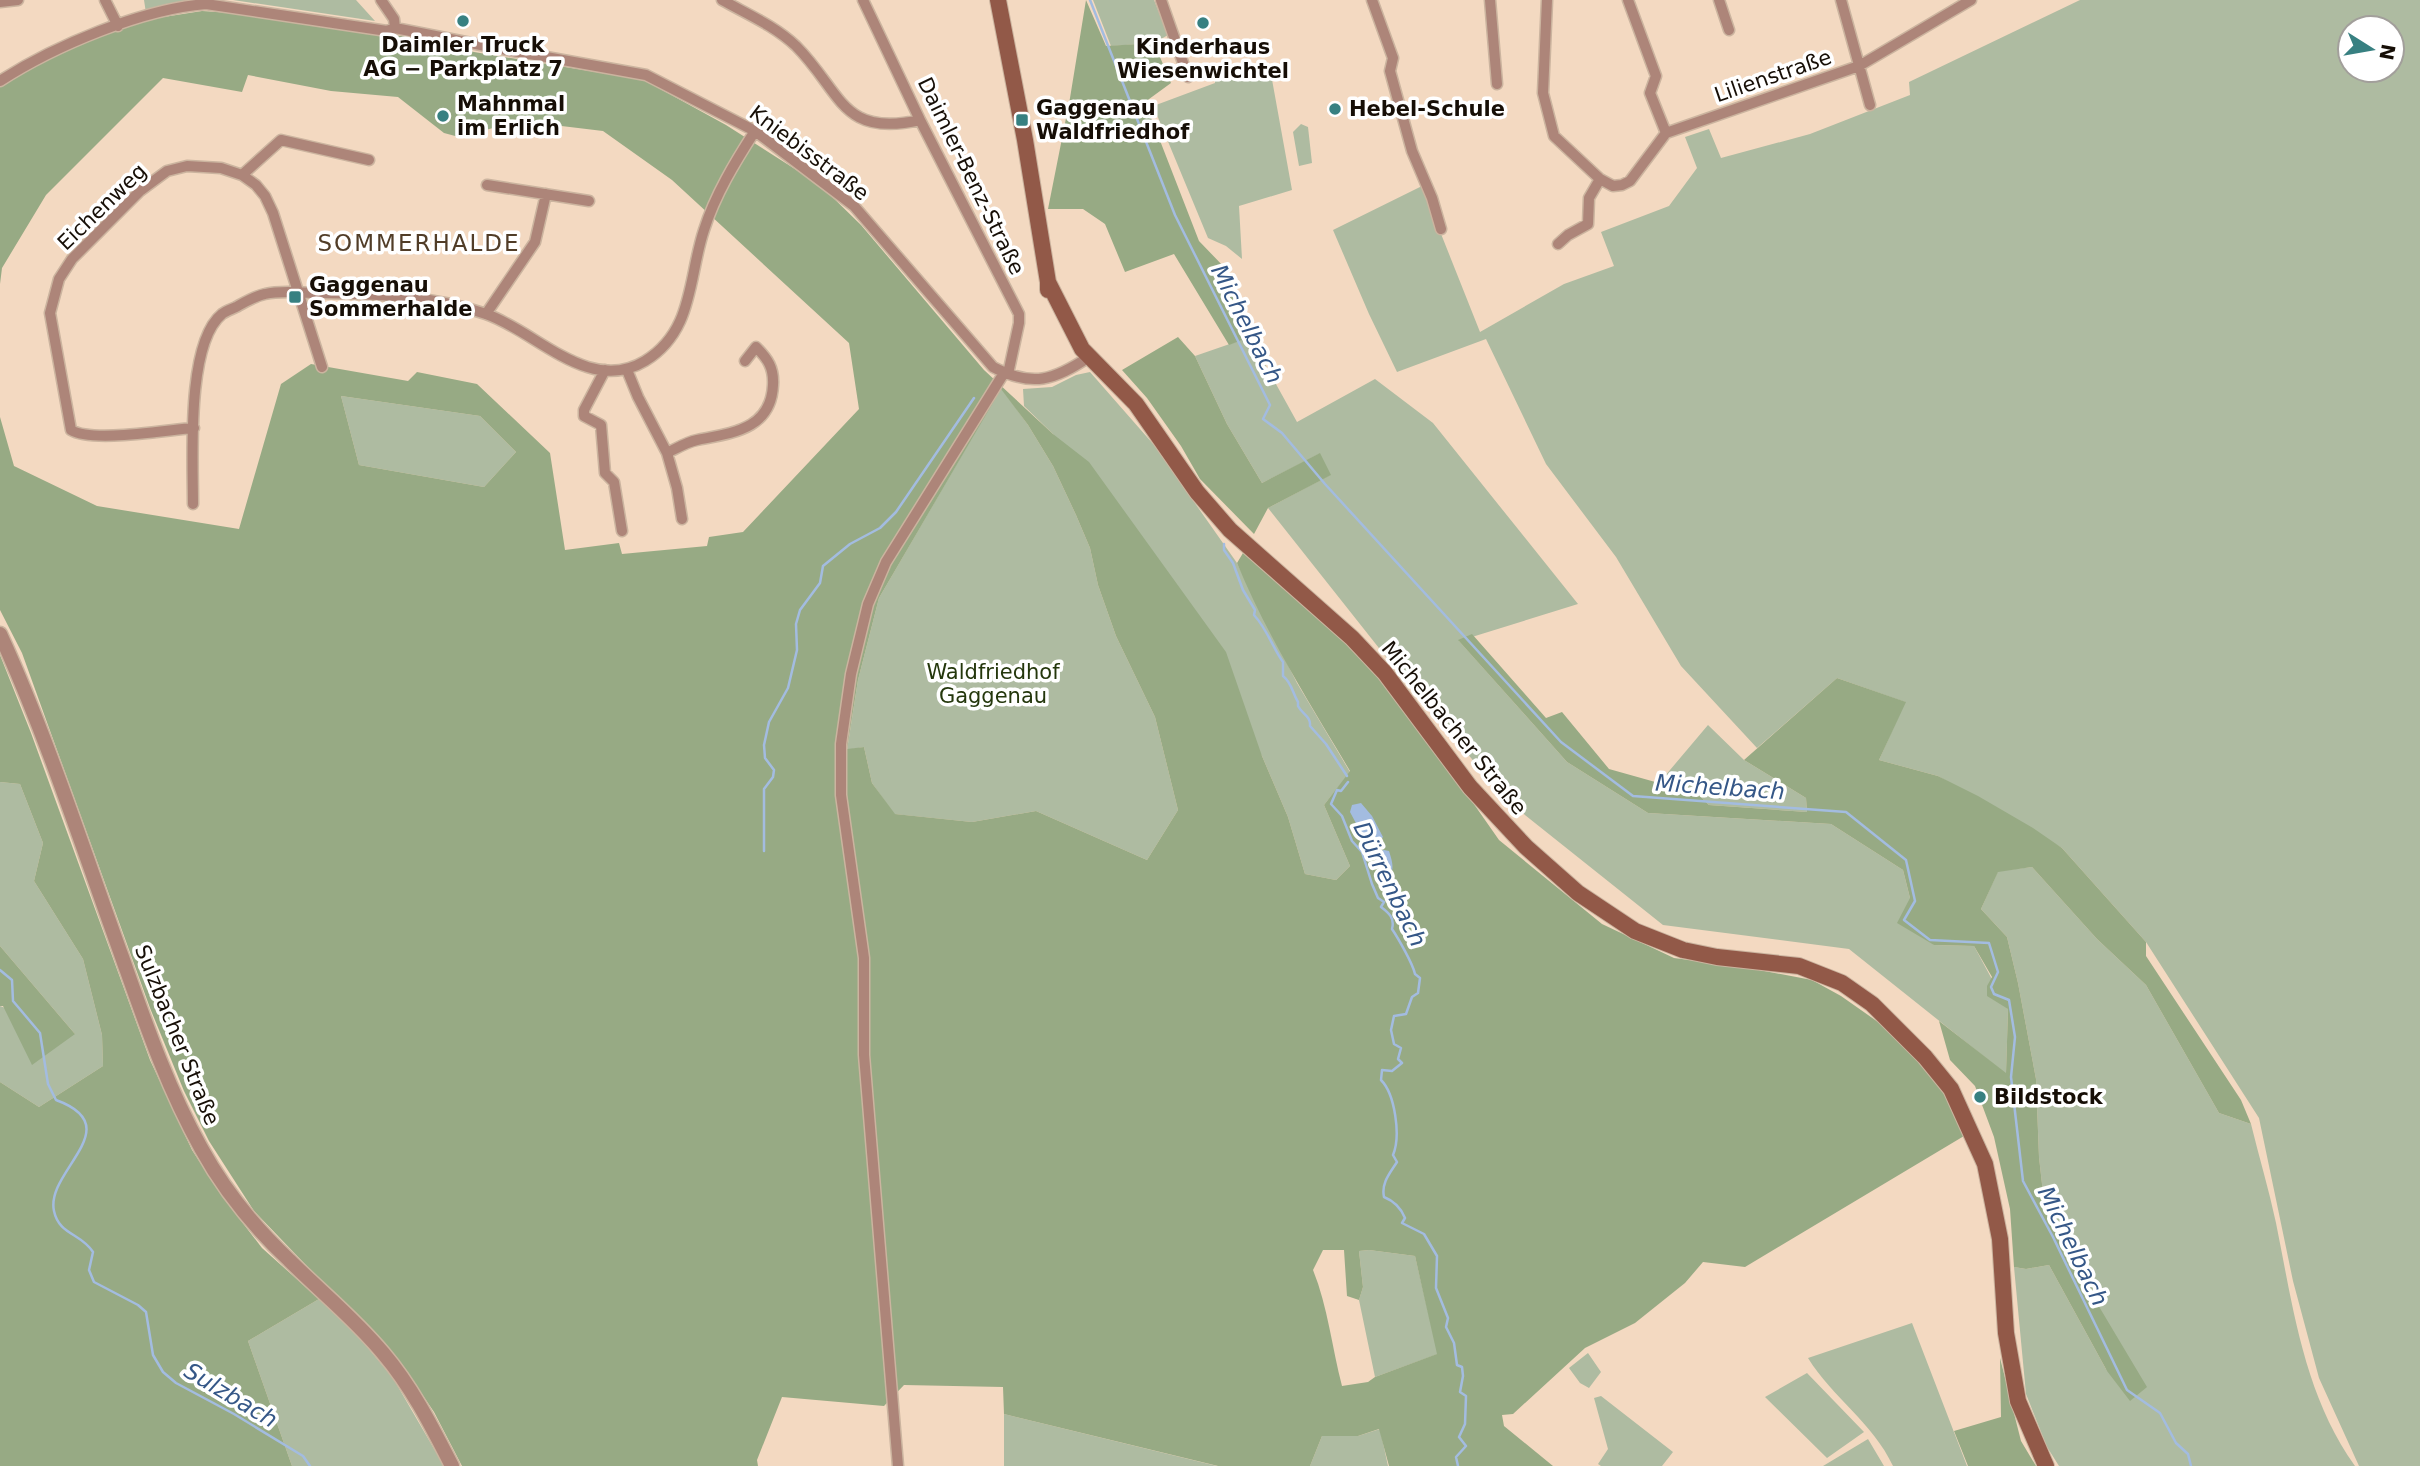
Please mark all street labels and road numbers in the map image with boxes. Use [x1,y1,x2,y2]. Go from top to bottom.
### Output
street label: Lilienstraße [1711,45,1835,107]
street label: Daimler-Benz-Straße [913,73,1029,279]
street label: Kniebisstraße [745,100,873,206]
street label: Eichenweg [53,159,151,255]
street label: Michelbacher Straße [1377,636,1531,820]
street label: Sulzbacher Straße [130,941,224,1129]

